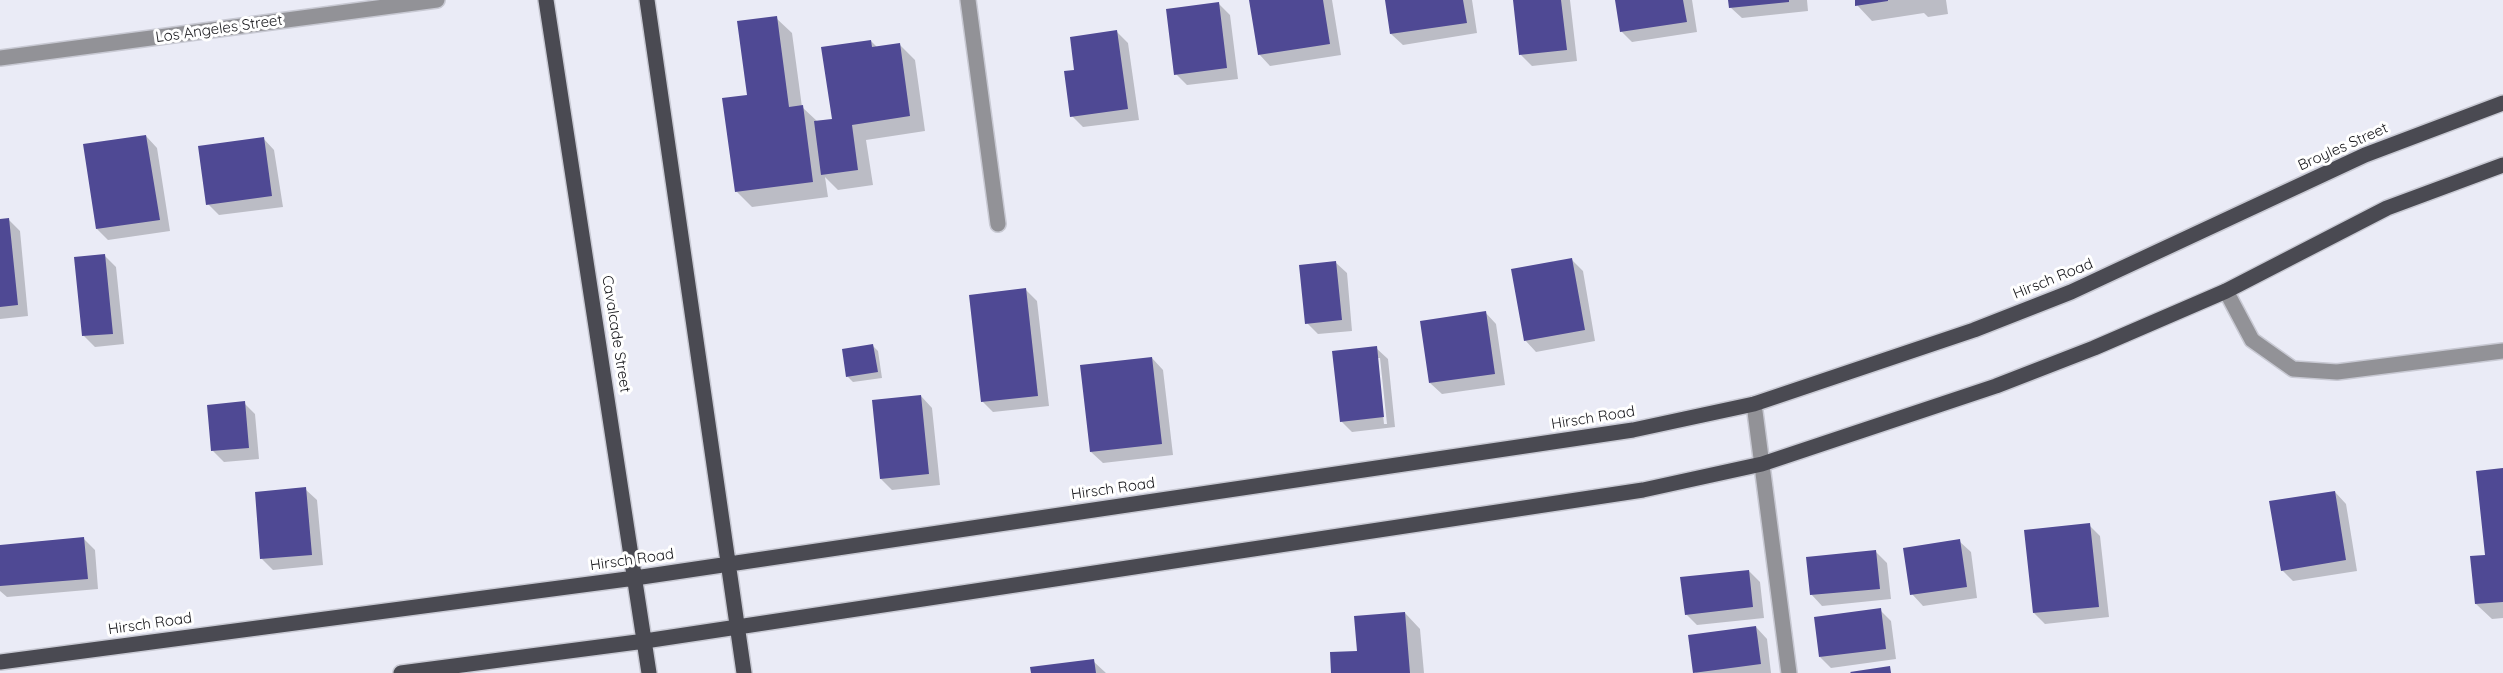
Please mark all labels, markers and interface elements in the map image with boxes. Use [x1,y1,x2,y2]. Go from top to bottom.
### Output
street label: Los Angeles Street [154,11,284,47]
street label: Broyles Street [2295,119,2391,175]
street label: Hirsch Road [2010,255,2096,303]
street label: Cavalcade Street [598,274,634,394]
street label: Hirsch Road [1550,403,1636,433]
street label: Hirsch Road [1070,474,1156,504]
street label: Hirsch Road [589,545,675,575]
street label: Hirsch Road [107,609,193,639]

